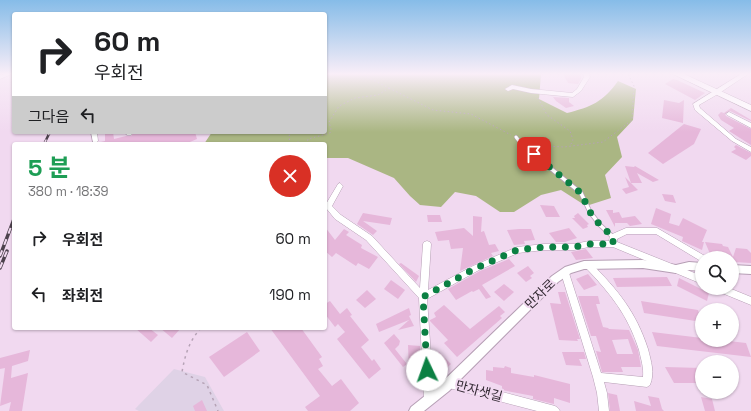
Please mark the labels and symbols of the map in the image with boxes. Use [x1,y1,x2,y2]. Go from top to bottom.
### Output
pin [517,137,551,171]
street label: 만자로 [521,275,559,313]
position arrow [406,349,448,391]
street label: 만자샛길 [454,377,504,405]

